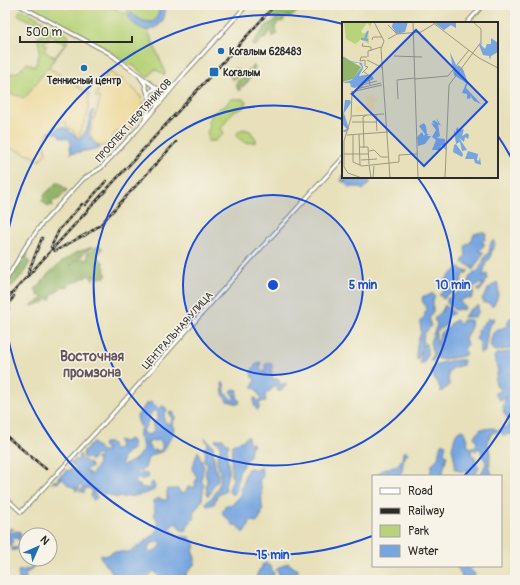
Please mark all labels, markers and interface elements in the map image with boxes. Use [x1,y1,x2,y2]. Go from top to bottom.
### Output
scale bar [20,18,132,44]
inset map [342,22,498,178]
text: 500 m [26,25,63,40]
marker: Когалым 628483 [216,46,226,56]
place label: Когалым 628483 [229,46,302,58]
marker: Теннисный центр [79,63,89,73]
marker: Когалым [208,66,220,78]
place label: Когалым [223,67,261,79]
place label: Теннисный центр [46,75,121,87]
street label: ПРОСПЕКТ НЕФТЯНИКОВ [93,76,174,165]
centre of rings [266,278,280,292]
text: 5 min [349,278,377,293]
text: 10 min [436,278,471,293]
street label: ЦЕНТРАЛЬНАЯ УЛИЦА [140,289,216,372]
district label: Восточная промзона [60,348,124,381]
legend [372,475,502,567]
text: Road [408,484,433,499]
text: Railway [408,504,444,519]
text: Park [408,524,429,539]
north arrow [18,527,58,567]
text: N [37,533,52,548]
text: Water [408,544,439,559]
text: 15 min [256,548,290,563]

